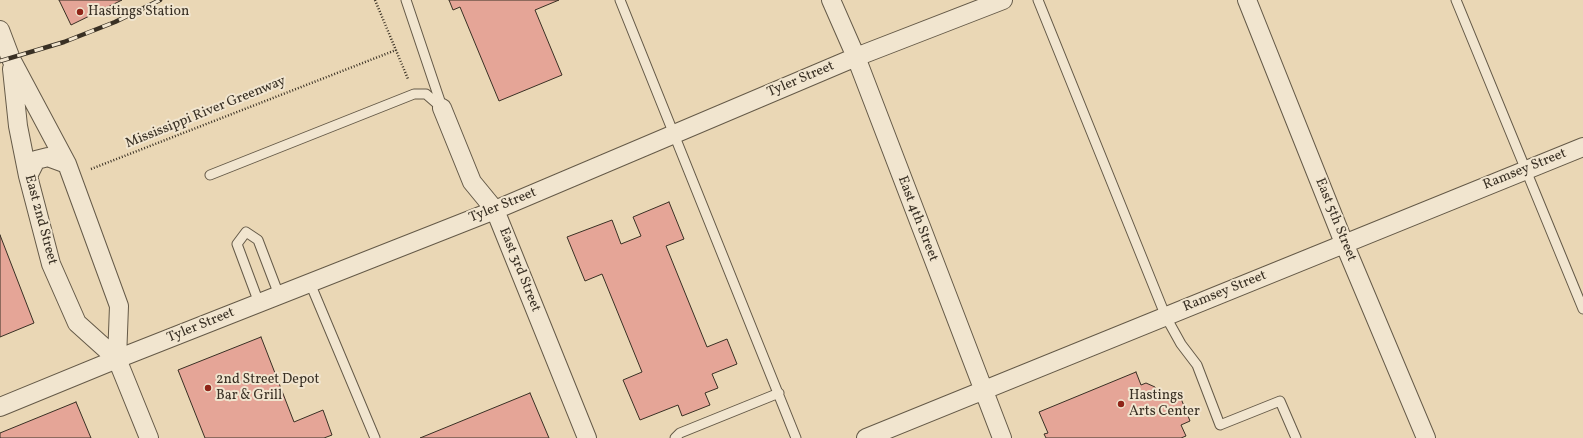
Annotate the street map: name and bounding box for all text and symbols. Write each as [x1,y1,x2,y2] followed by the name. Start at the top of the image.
[88,4,189,20] place label: Hastings Station
[75,7,85,17] marker: Hastings Station
[765,58,837,102] street label: Tyler Street
[123,73,289,153] street label: Mississippi River Greenway
[1481,146,1569,194] street label: Ramsey Street
[20,173,60,267] street label: East 2nd Street
[893,174,941,264] street label: East 4th Street
[1311,176,1359,264] street label: East 5th Street
[467,185,539,227] street label: Tyler Street
[494,225,544,315] street label: East 3rd Street
[1181,268,1269,316] street label: Ramsey Street
[165,305,237,347] street label: Tyler Street
[216,372,319,404] place label: 2nd Street Depot Bar & Grill
[203,383,213,393] marker: 2nd Street Depot Bar & Grill
[1129,388,1200,420] place label: Hastings Arts Center
[1116,399,1126,409] marker: Hastings Arts Center

